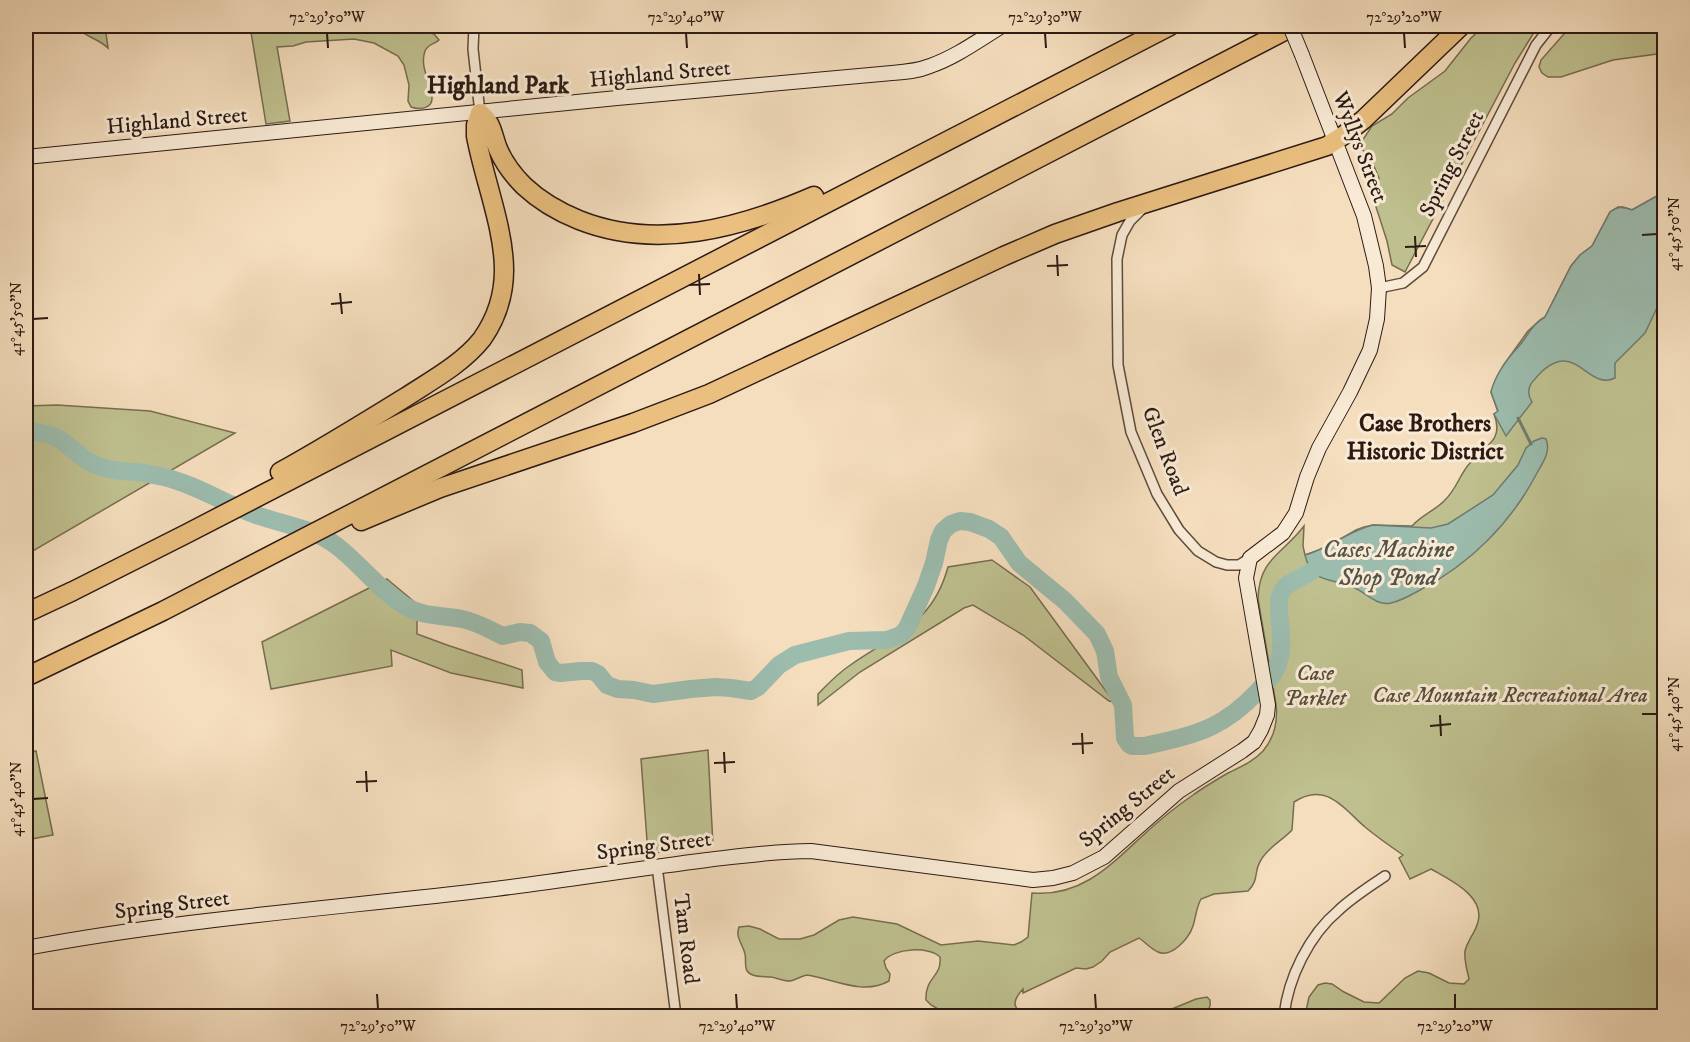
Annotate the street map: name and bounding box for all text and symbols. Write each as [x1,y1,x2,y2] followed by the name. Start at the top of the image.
[289,8,365,27] text: 72°29'50"W
[648,8,725,27] text: 72°29'40"W
[1008,8,1082,27] text: 72°29'30"W
[1366,8,1442,27] text: 72°29'20"W
[588,54,732,94] street label: Highland Street
[427,71,570,101] district label: Highland Park
[1326,87,1394,207] street label: Wyllys Street
[105,101,249,141] street label: Highland Street
[1414,106,1490,222] street label: Spring Street
[1665,197,1684,271] text: 41°45'50"N
[7,282,26,356] text: 41°45'50"N
[1136,403,1194,499] street label: Glen Road
[1346,409,1504,467] district label: Case Brothers Historic District
[1322,535,1454,593] water label: Cases Machine Shop Pond
[1284,660,1347,712] park label: Case Parklet
[1665,676,1684,752] text: 41°45'40"N
[1372,682,1648,709] park label: Case Mountain Recreational Area
[1074,760,1180,854] street label: Spring Street
[7,761,26,837] text: 41°45'40"N
[595,826,713,866] street label: Spring Street
[113,885,231,925] street label: Spring Street
[667,892,705,986] street label: Tam Road
[340,1017,416,1036] text: 72°29'50"W
[699,1017,776,1036] text: 72°29'40"W
[1059,1017,1133,1036] text: 72°29'30"W
[1417,1017,1493,1036] text: 72°29'20"W

